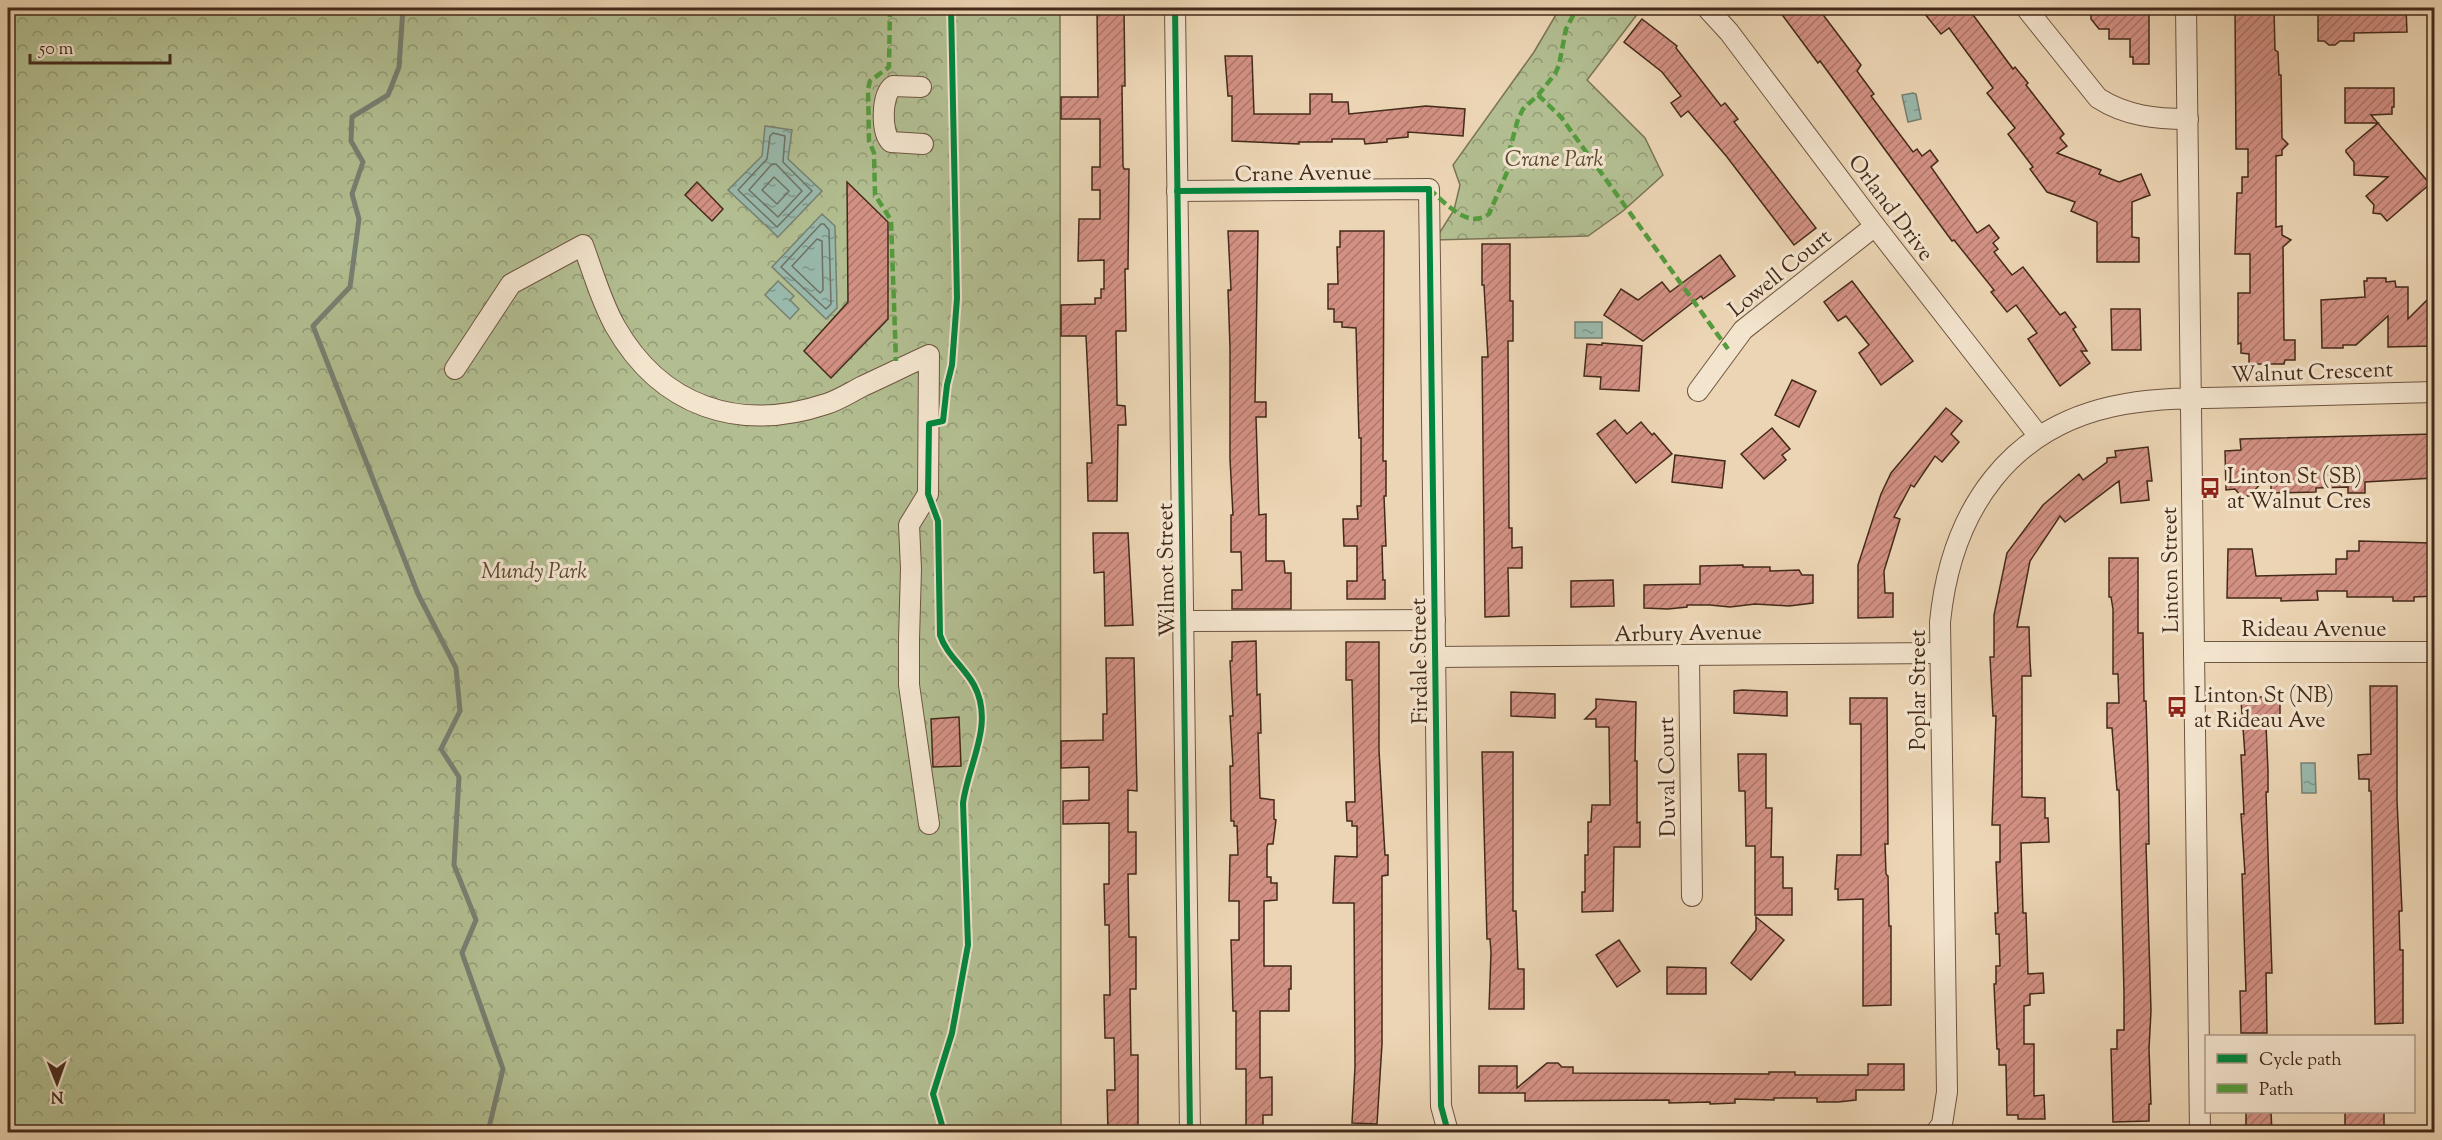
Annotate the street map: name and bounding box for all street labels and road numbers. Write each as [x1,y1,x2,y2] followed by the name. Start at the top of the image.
[1839,149,1940,269] street label: Orland Drive
[1234,158,1372,192] street label: Crane Avenue
[1722,222,1840,326] street label: Lowell Court
[2231,355,2394,393] street label: Walnut Crescent
[1151,502,1185,637] street label: Wilmot Street
[2155,506,2189,633] street label: Linton Street
[1404,597,1438,724] street label: Firdale Street
[2241,615,2387,647] street label: Rideau Avenue
[1614,618,1762,652] street label: Arbury Avenue
[1904,629,1936,751] street label: Poplar Street
[1652,716,1686,837] street label: Duval Court

